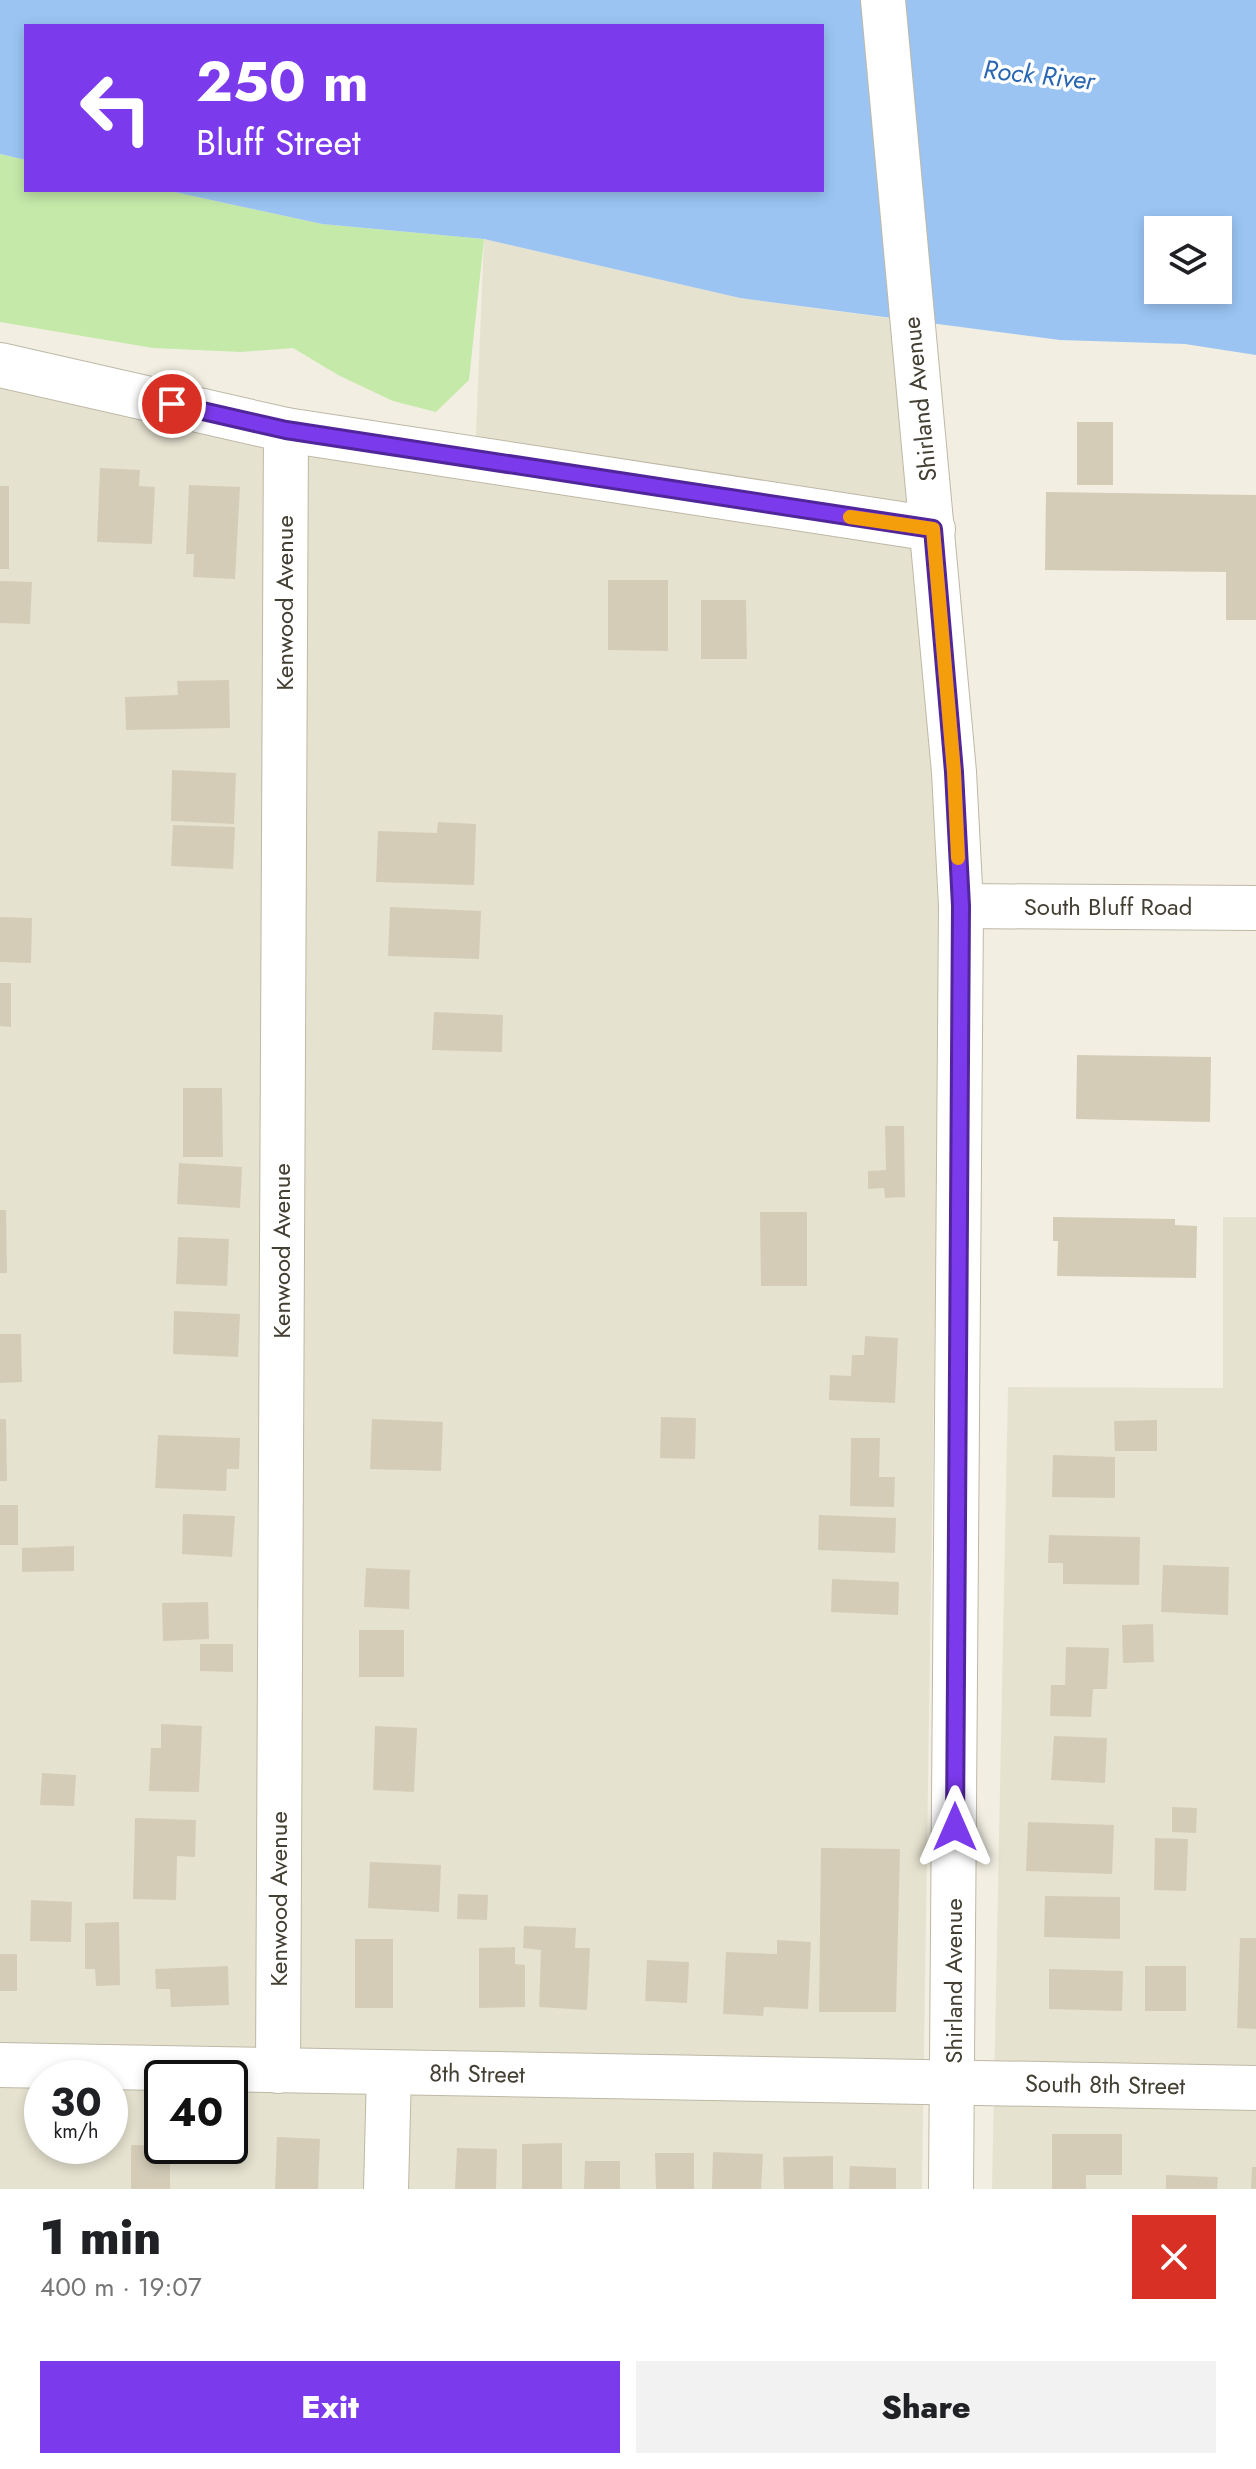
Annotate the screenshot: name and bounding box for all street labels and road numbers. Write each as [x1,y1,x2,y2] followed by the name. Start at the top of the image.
[893,315,946,483] street label: Shirland Avenue
[267,515,302,691] street label: Kenwood Avenue
[1024,889,1192,924] street label: South Bluff Road
[264,1163,299,1339] street label: Kenwood Avenue
[261,1811,296,1987] street label: Kenwood Avenue
[936,1898,971,2064] street label: Shirland Avenue
[429,2055,526,2092] street label: 8th Street
[1025,2066,1186,2103] street label: South 8th Street

